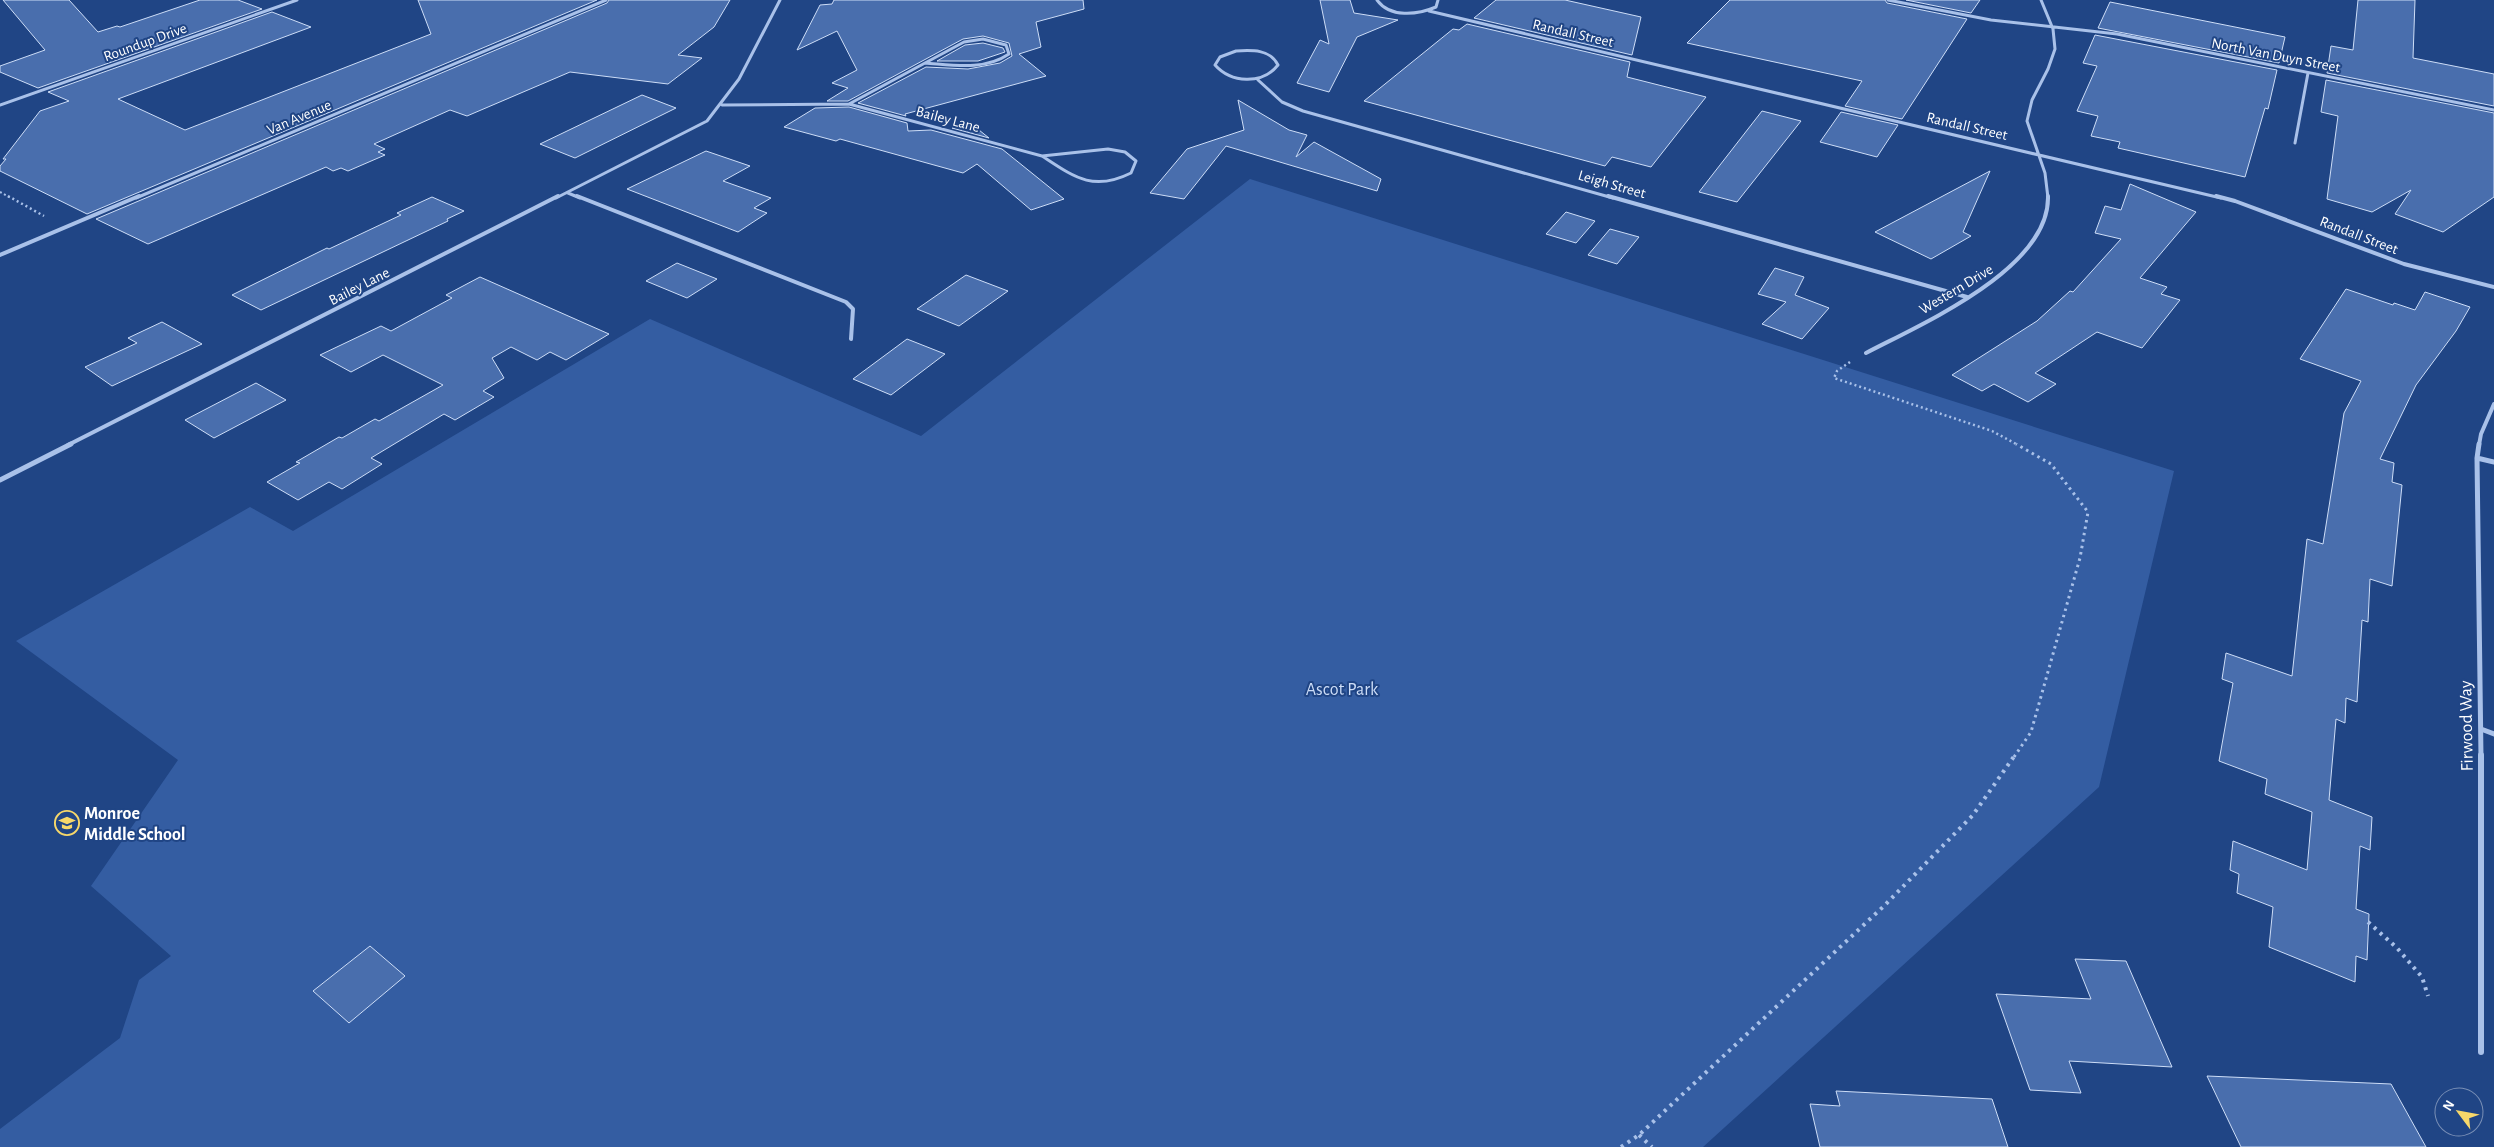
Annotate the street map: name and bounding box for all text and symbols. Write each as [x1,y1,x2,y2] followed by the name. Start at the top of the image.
[1531,17,1615,50] street label: Randall Street
[102,20,189,64] street label: Roundup Drive
[2210,36,2342,75] street label: North Van Duyn Street
[265,97,334,138] street label: Van Avenue
[914,104,982,135] street label: Bailey Lane
[1925,110,2009,143] street label: Randall Street
[1576,168,1648,201] street label: Leigh Street
[2318,214,2400,257] street label: Randall Street
[1917,262,1996,317] street label: Western Drive
[327,265,392,308] street label: Bailey Lane
[2457,680,2477,772] street label: Firwood Way
[1306,681,1379,699] park label: Ascot Park
[84,805,186,844] place label: Monroe Middle School
[54,810,80,836] school or university icon: Monroe Middle School
[2434,1087,2484,1137] north arrow
[2440,1098,2457,1113] text: N

